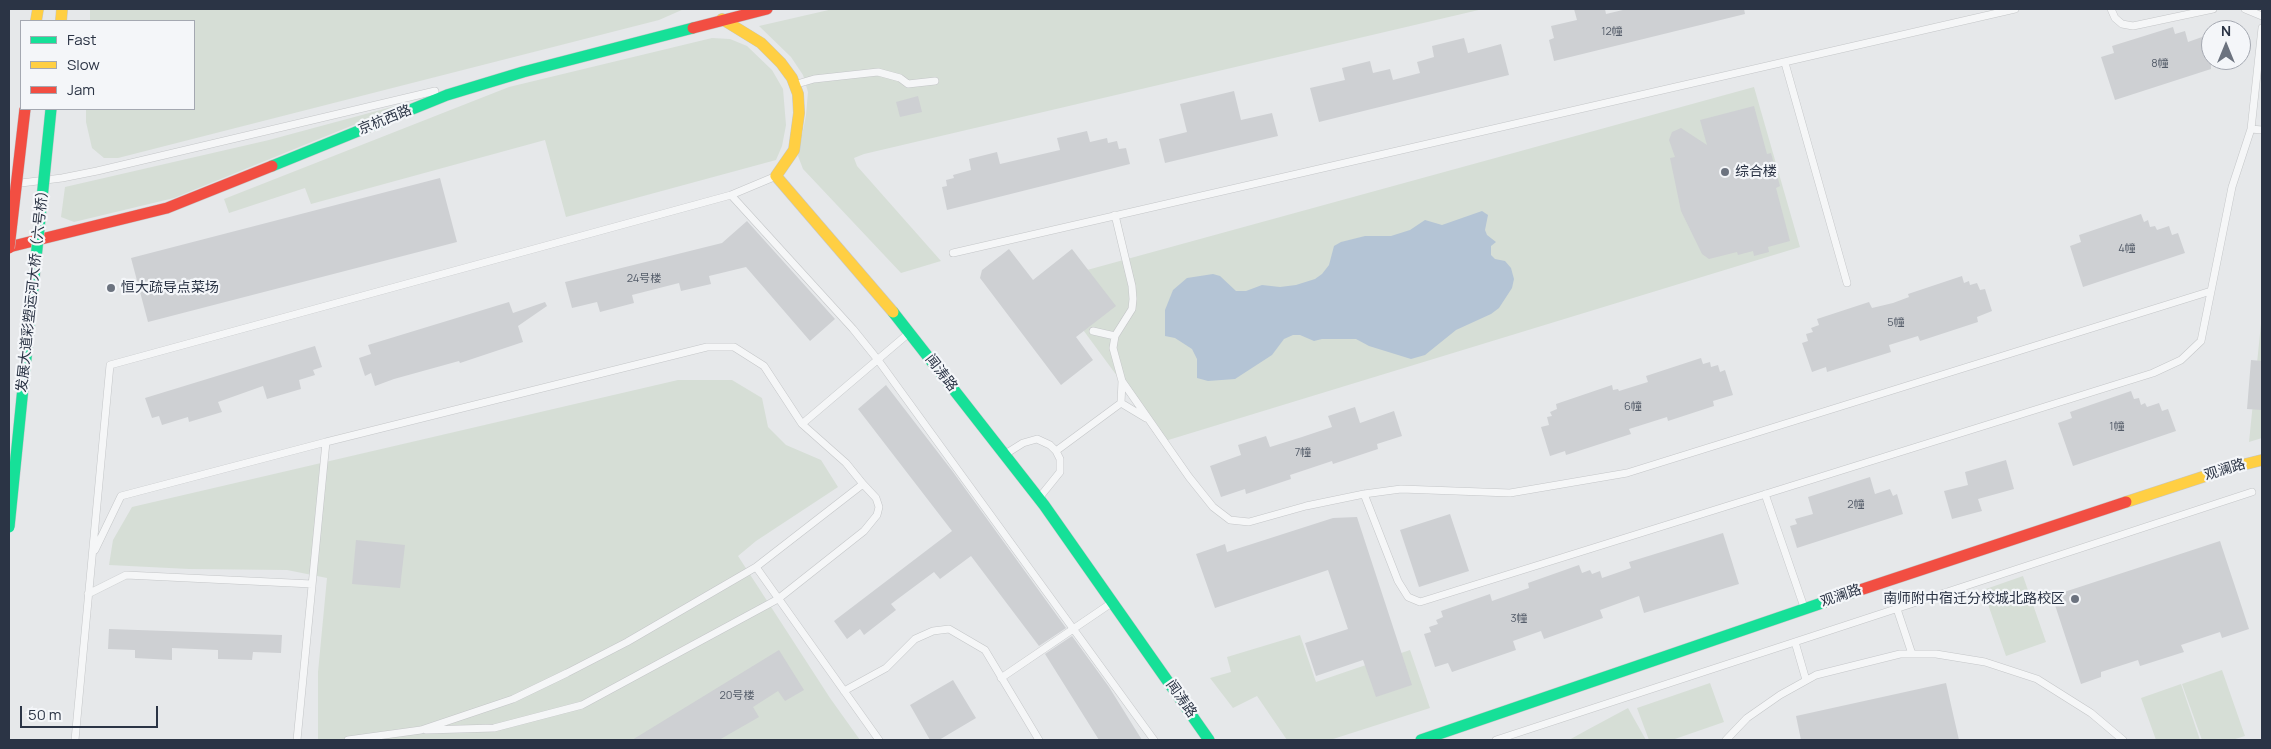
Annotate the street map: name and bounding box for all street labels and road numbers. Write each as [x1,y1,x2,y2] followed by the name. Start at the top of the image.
[356,102,414,138] street label: 京杭西路
[14,183,52,393] street label: 发展大道彩塑运河大桥（六号桥）
[921,351,961,395] street label: 闻涛路
[2202,456,2248,484] street label: 观澜路
[1818,581,1864,611] street label: 观澜路
[1162,677,1200,721] street label: 闻涛路

